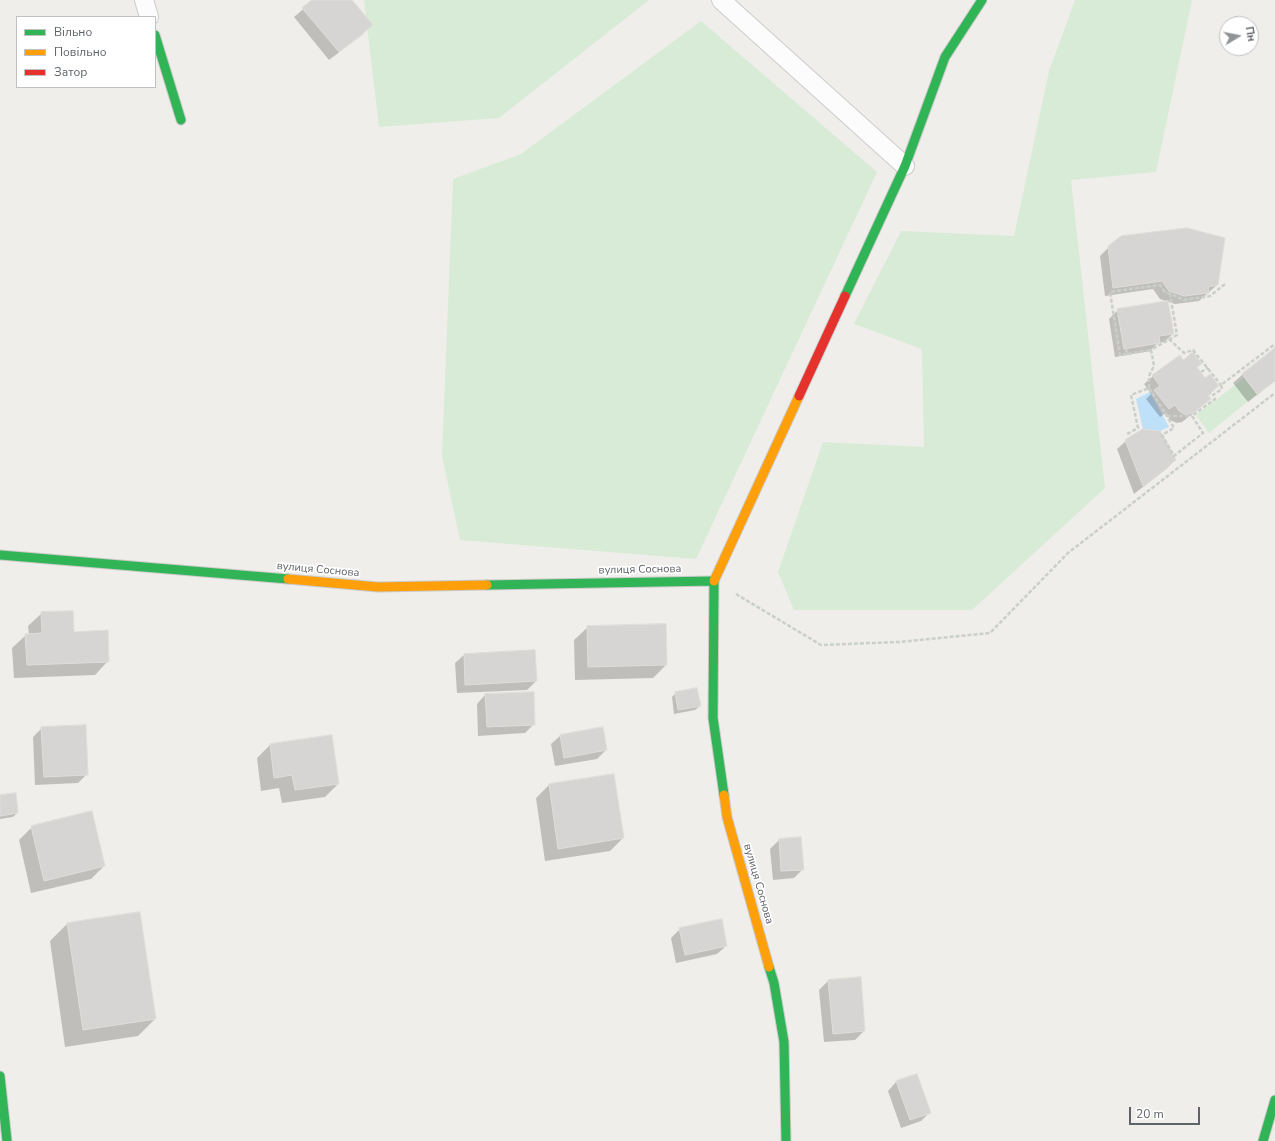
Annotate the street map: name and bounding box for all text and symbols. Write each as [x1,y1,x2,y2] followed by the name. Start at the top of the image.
[16,16,156,88] legend
[1219,16,1259,56] north arrow
[54,24,92,40] text: Вільно
[1242,25,1259,43] text: Пн
[54,44,107,60] text: Повільно
[54,64,87,80] text: Затор
[276,560,360,580] street label: вулиця Соснова
[598,563,682,577] street label: вулиця Соснова
[740,842,776,926] street label: вулиця Соснова
[1131,1099,1202,1125] scale bar
[1136,1106,1164,1122] text: 20 m

